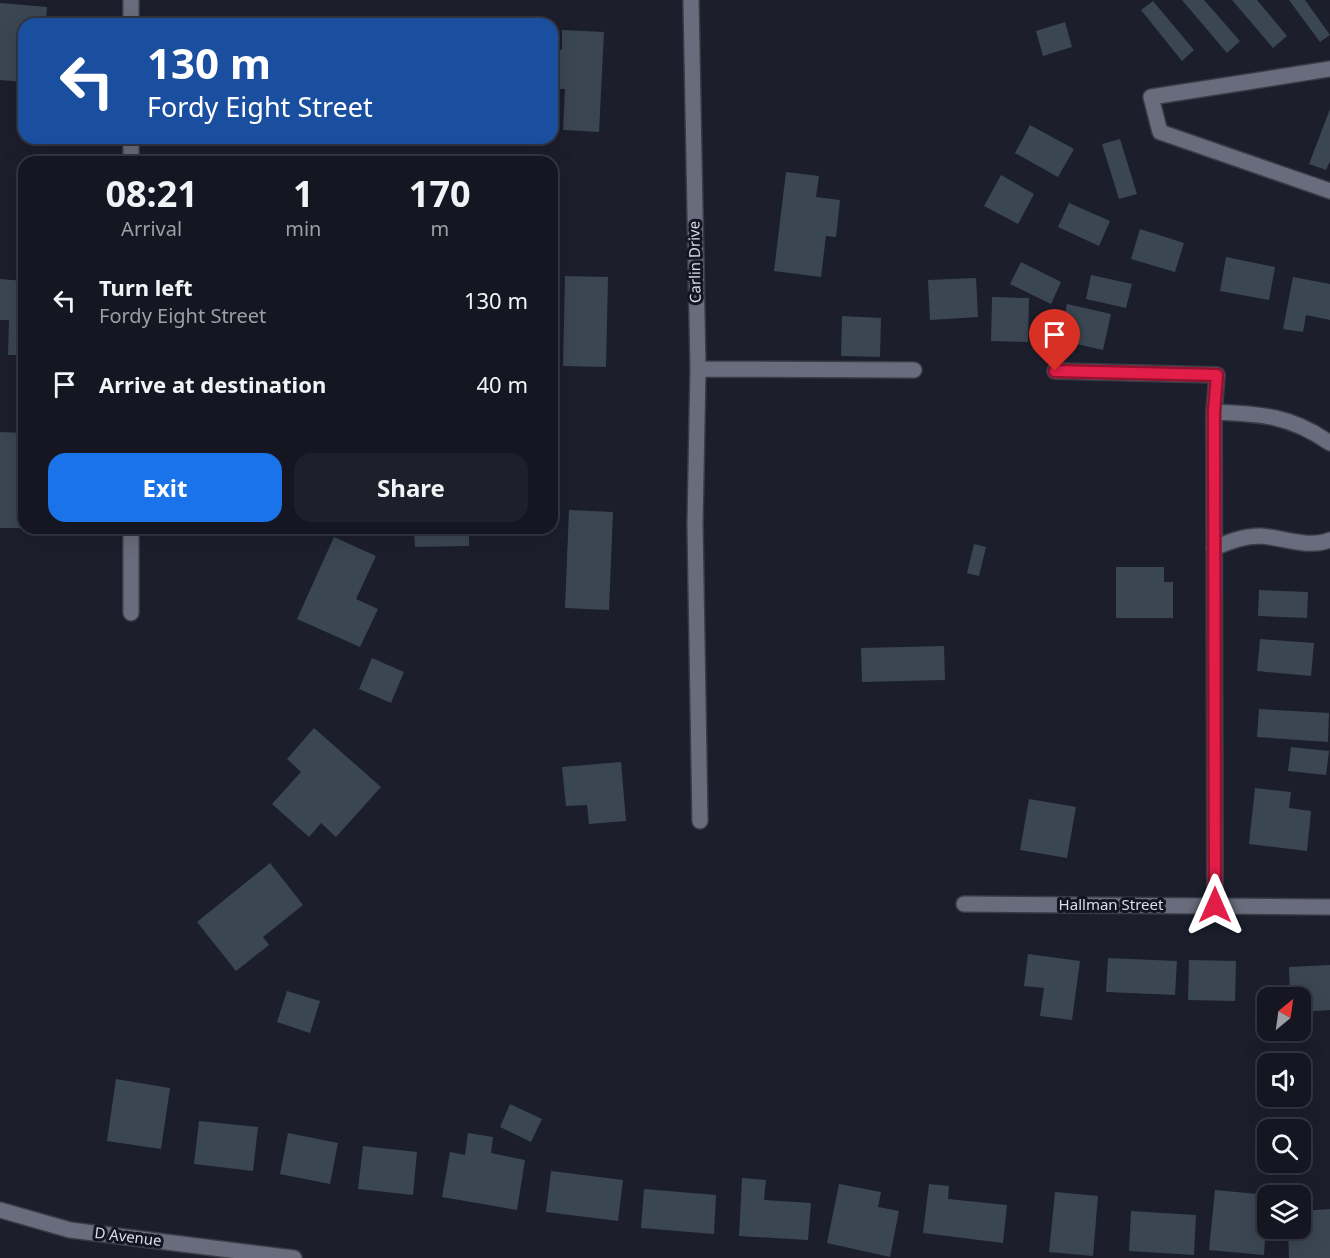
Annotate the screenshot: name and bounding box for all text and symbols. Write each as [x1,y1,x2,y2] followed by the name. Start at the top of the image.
[147,34,271,91] text: 130 m
[48,42,126,120] icon: left
[147,88,373,125] text: Fordy Eight Street
[105,169,198,218] text: 08:21
[293,169,314,218] text: 1
[409,169,471,218] text: 170
[121,215,182,242] text: Arrival
[285,215,321,242] text: min
[430,215,449,242] text: m
[683,221,705,303] street label: Carlin Drive
[99,272,193,302] text: Turn left
[48,284,81,317] icon: left
[464,285,528,315] text: 130 m
[99,302,266,329] text: Fordy Eight Street
[1029,309,1080,371] pin
[1038,318,1071,351] icon: arrive
[48,368,81,401] icon: arrive
[99,369,326,399] text: Arrive at destination
[477,369,528,399] text: 40 m
[48,453,282,522] button: Exit
[294,453,528,522] button: Share
[1183,873,1247,937] position arrow
[1059,894,1164,914] street label: Hallman Street
[1257,987,1311,1041] north arrow
[1257,987,1311,1239] map controls
[1257,1053,1311,1107] button: sound
[1257,1119,1311,1173] button: search
[1257,1185,1311,1239] button: layers
[93,1222,163,1250] street label: D Avenue

